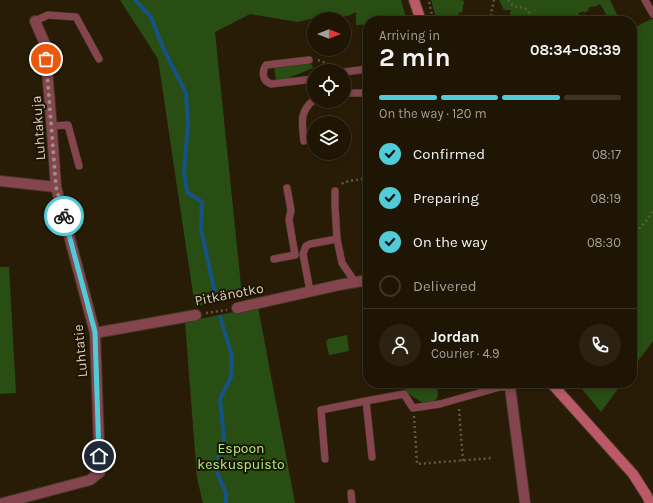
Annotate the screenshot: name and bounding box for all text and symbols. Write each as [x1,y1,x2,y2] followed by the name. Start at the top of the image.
[307,12,351,56] north arrow
[307,12,351,160] map controls
[379,28,440,43] text: Arriving in
[530,41,621,59] text: 08:34–08:39
[29,42,63,76] pin
[379,42,451,73] text: 2 min
[35,48,57,70] icon: bag
[307,64,351,108] button: locate
[28,95,49,161] street label: Luhtakuja
[379,106,487,121] text: On the way · 120 m
[307,116,351,160] button: layers
[379,143,401,165] icon: check
[413,145,485,163] text: Confirmed
[592,147,621,162] text: 08:17
[379,187,401,209] icon: check
[413,189,479,207] text: Preparing
[590,191,621,206] text: 08:19
[44,196,84,236] courier
[53,205,75,227] icon: bike
[379,231,401,253] icon: check
[413,233,487,251] text: On the way
[587,235,621,250] text: 08:30
[413,277,477,295] text: Delivered
[193,279,265,309] street label: Pitkänotko
[70,324,91,378] street label: Luhtatie
[379,324,421,366] button: person
[579,324,621,366] button: phone
[431,328,479,346] text: Jordan
[431,346,500,361] text: Courier · 4.9
[82,439,116,473] pin
[197,440,285,473] park label: Espoon keskuspuisto
[88,445,110,467] icon: home

